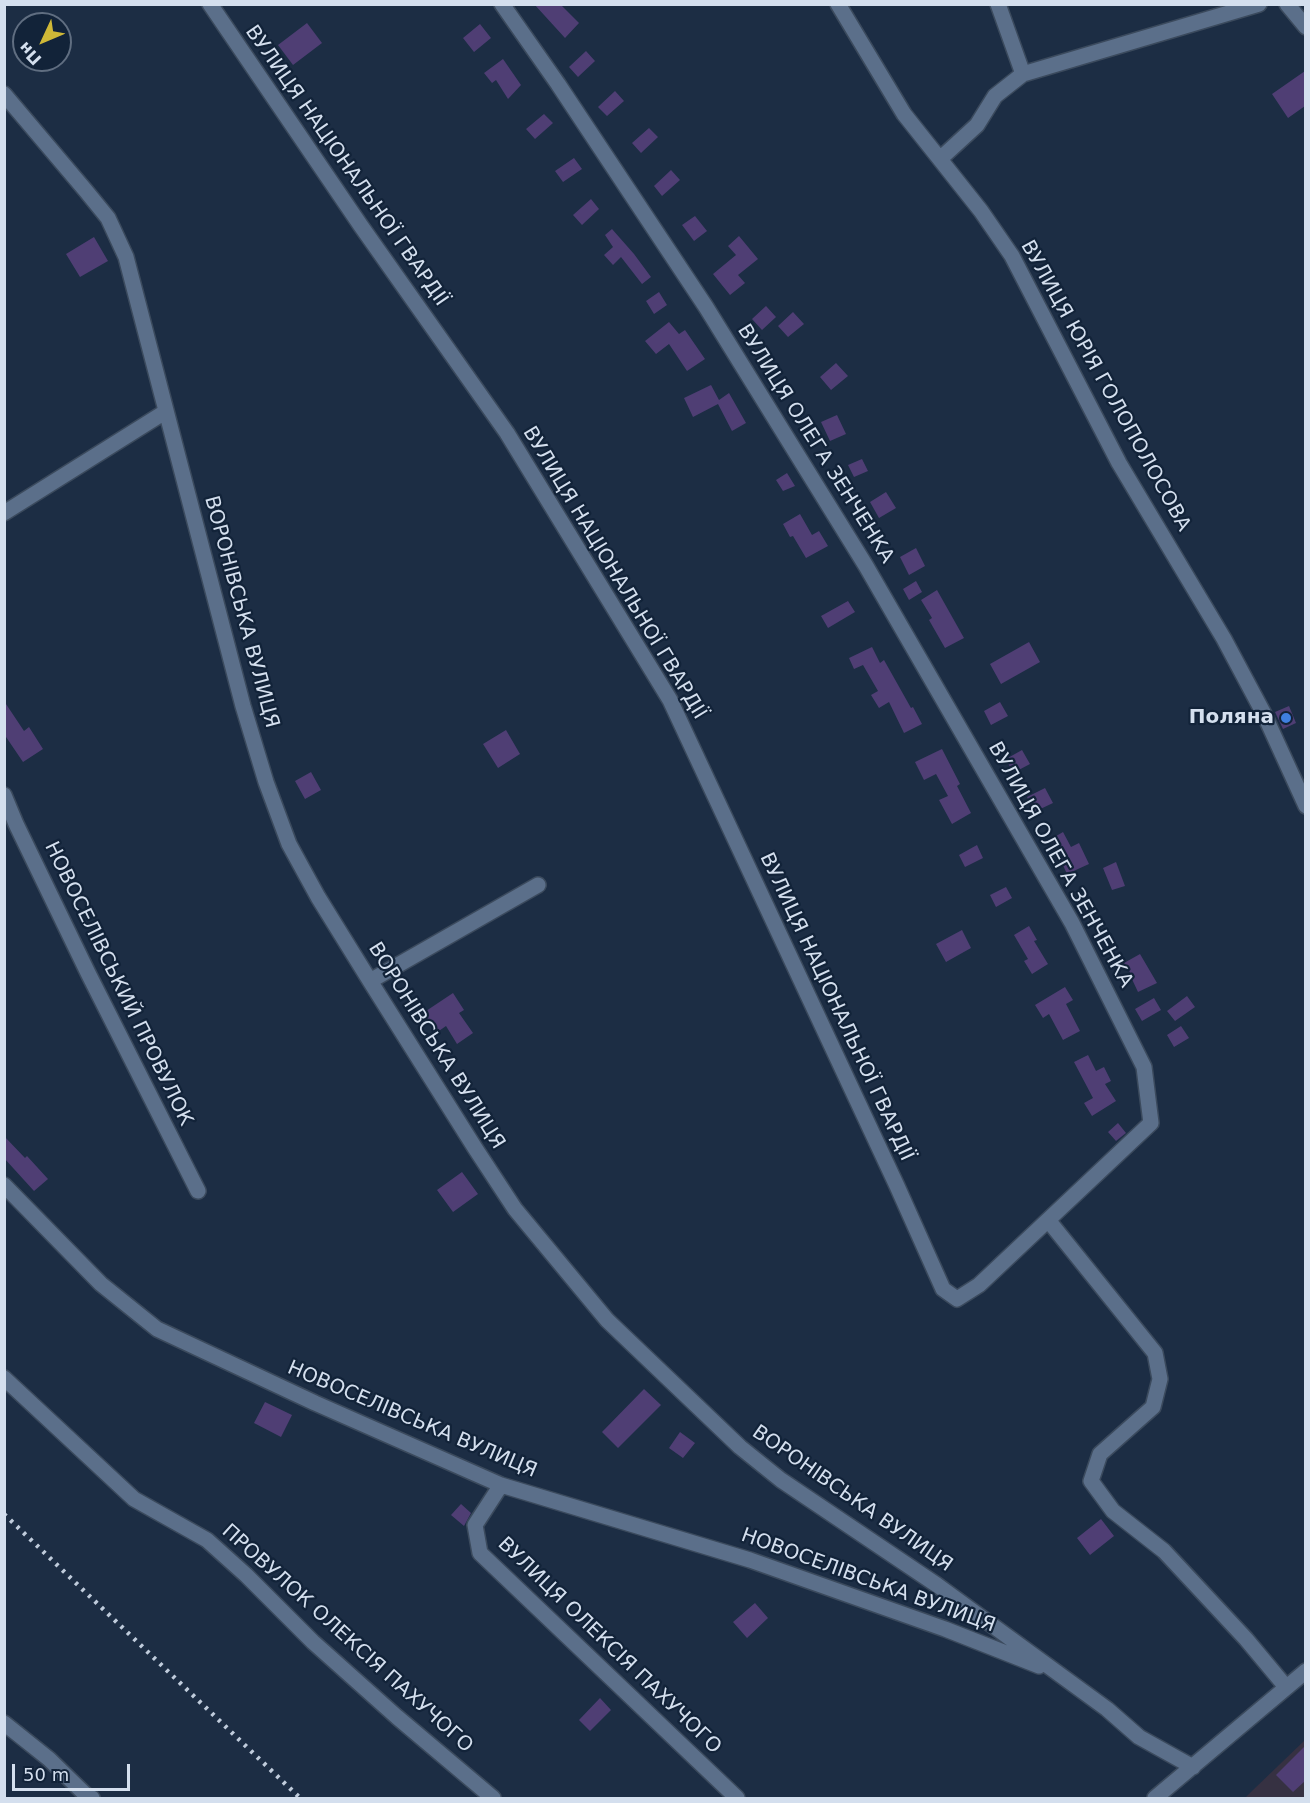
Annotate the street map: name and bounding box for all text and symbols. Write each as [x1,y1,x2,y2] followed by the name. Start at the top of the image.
[12,12,72,72] north arrow
[239,21,453,311] street label: ВУЛИЦЯ НАЦІОНАЛЬНОЇ ГВАРДІЇ
[15,38,45,69] text: Пн
[1015,236,1195,536] street label: ВУЛИЦЯ ЮРІЯ ГОЛОПОЛОСОВА
[731,320,899,568] street label: ВУЛИЦЯ ОЛЕГА ЗЕНЧЕНКА
[517,422,711,724] street label: ВУЛИЦЯ НАЦІОНАЛЬНОЇ ГВАРДІЇ
[198,493,284,731] street label: ВОРОНІВСЬКА ВУЛИЦЯ
[1189,706,1274,730] place label: Поляна
[1279,711,1293,725] marker: Поляна
[982,738,1138,992] street label: ВУЛИЦЯ ОЛЕГА ЗЕНЧЕНКА
[39,838,197,1130] street label: НОВОСЕЛІВСЬКИЙ ПРОВУЛОК
[754,849,918,1165] street label: ВУЛИЦЯ НАЦІОНАЛЬНОЇ ГВАРДІЇ
[362,938,510,1154] street label: ВОРОНІВСЬКА ВУЛИЦЯ
[284,1356,540,1484] street label: НОВОСЕЛІВСЬКА ВУЛИЦЯ
[747,1421,957,1577] street label: ВОРОНІВСЬКА ВУЛИЦЯ
[216,1520,478,1758] street label: ПРОВУЛОК ОЛЕКСІЯ ПАХУЧОГО
[738,1524,998,1638] street label: НОВОСЕЛІВСЬКА ВУЛИЦЯ
[492,1533,726,1759] street label: ВУЛИЦЯ ОЛЕКСІЯ ПАХУЧОГО
[15,1752,134,1790] scale bar
[23,1764,69,1785] text: 50 m

